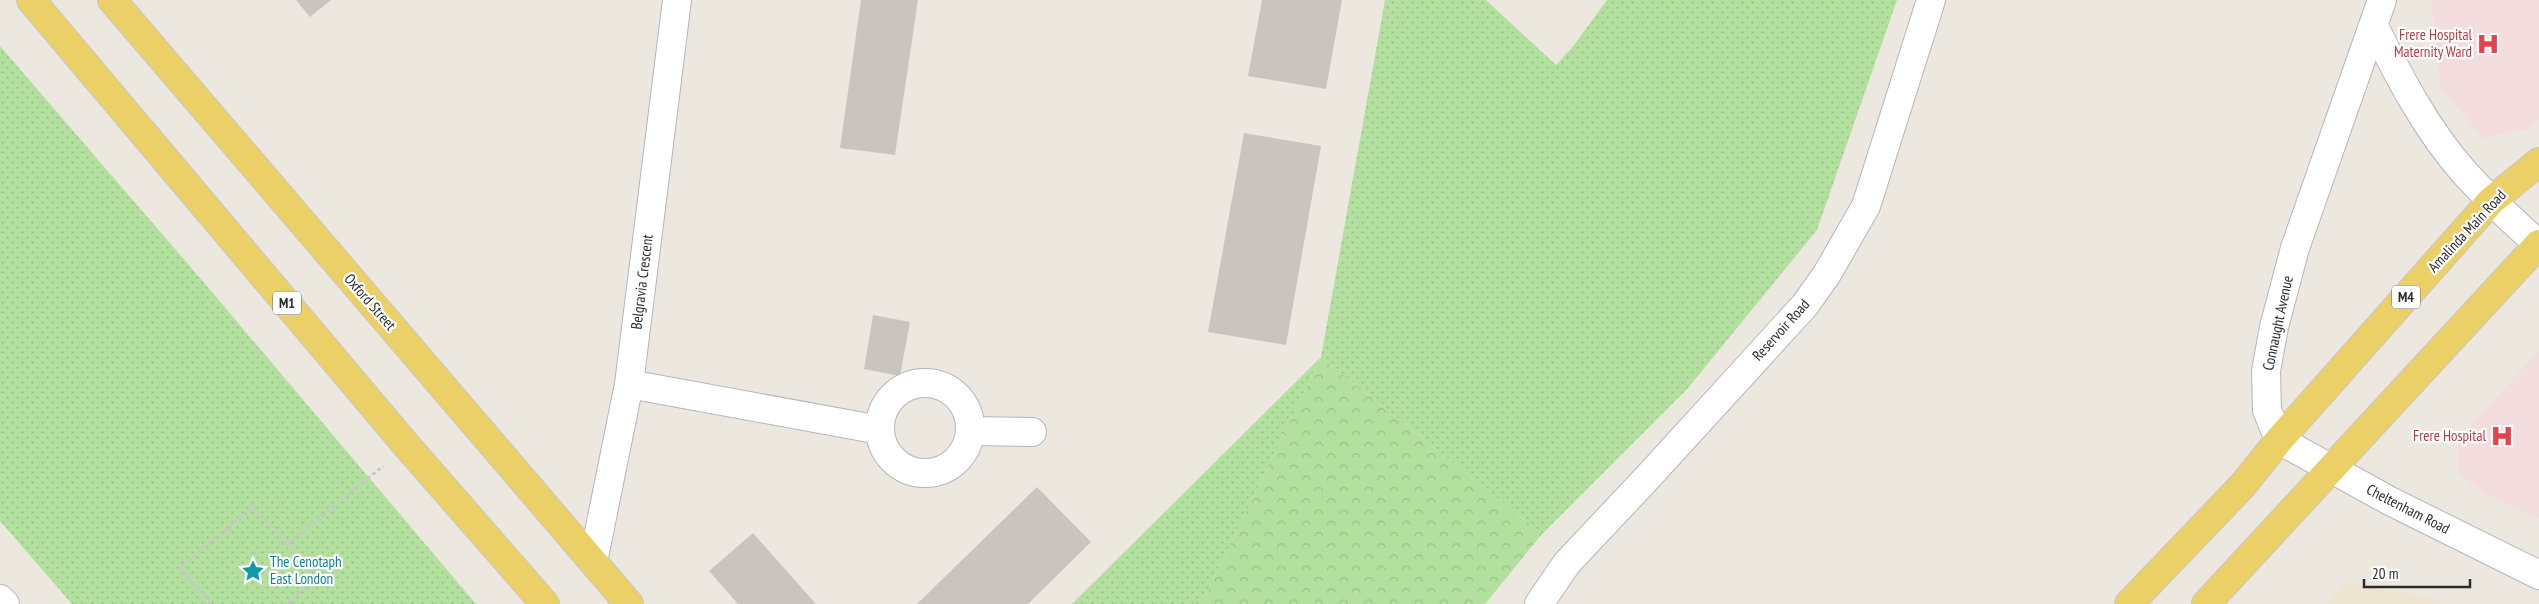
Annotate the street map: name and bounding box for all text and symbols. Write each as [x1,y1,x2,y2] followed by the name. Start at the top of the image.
[2394,25,2472,61] place label: Frere Hospital Maternity Ward
[2475,31,2501,57] hospital icon: Frere Hospital Maternity Ward
[2424,185,2510,276] street label: Amalinda Main Road
[626,233,657,331] street label: Belgravia Crescent
[341,269,400,334] street label: Oxford Street
[2258,274,2297,372] street label: Connaught Avenue
[2392,286,2420,308] road number: M4
[273,292,301,314] road number: M1
[1748,295,1813,364] street label: Reservoir Road
[2489,423,2515,449] hospital icon: Frere Hospital
[2413,426,2486,445] place label: Frere Hospital
[2363,479,2453,538] street label: Cheltenham Road
[270,552,342,588] place label: The Cenotaph East London
[2364,556,2470,588] scale bar
[240,558,266,584] place icon: The Cenotaph East London
[2372,564,2398,583] text: 20 m

